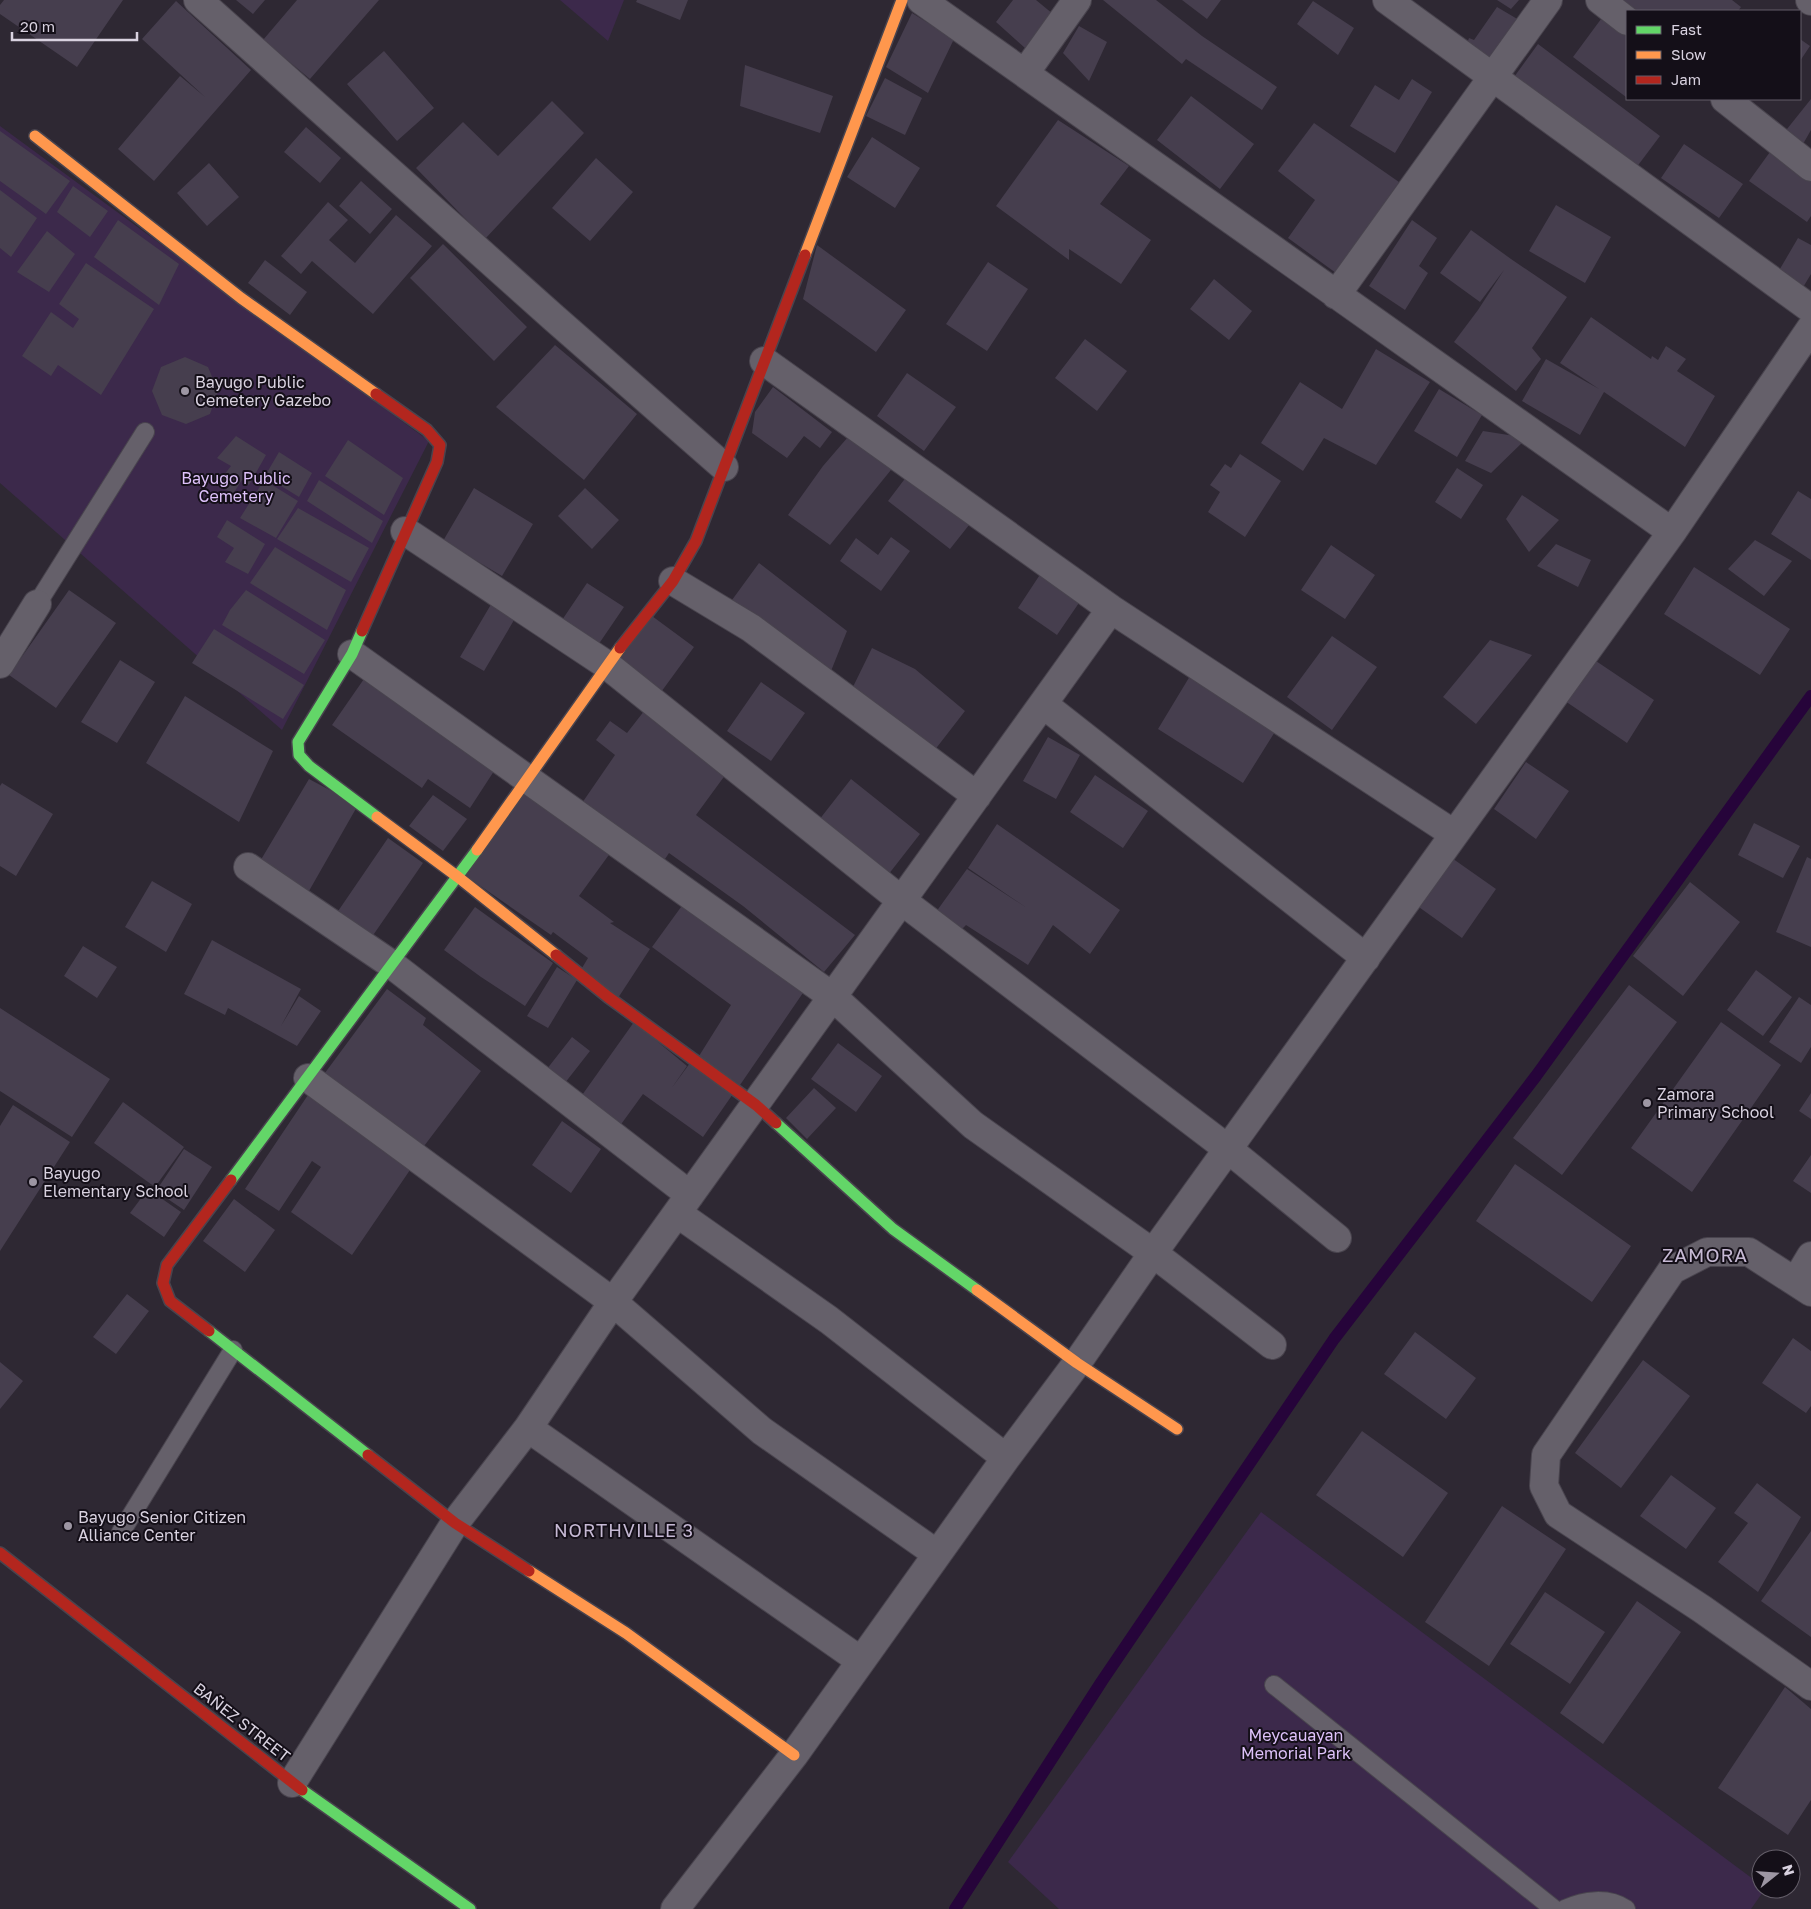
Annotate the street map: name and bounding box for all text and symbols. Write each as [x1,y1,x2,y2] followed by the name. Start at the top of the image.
[12,10,138,42] scale bar
[1626,10,1801,100] legend
[20,17,55,35] text: 20 m
[1671,20,1702,38] text: Fast
[1671,45,1706,63] text: Slow
[1671,70,1701,88] text: Jam
[195,372,331,410] place label: Bayugo Public Cemetery Gazebo
[179,385,191,397] marker: Bayugo Public Cemetery Gazebo
[181,468,291,506] park label: Bayugo Public Cemetery
[1657,1084,1774,1122] place label: Zamora Primary School
[1641,1097,1653,1109] marker: Zamora Primary School
[43,1163,188,1201] place label: Bayugo Elementary School
[27,1176,39,1188] marker: Bayugo Elementary School
[1662,1243,1748,1266] district label: ZAMORA
[78,1507,246,1545] place label: Bayugo Senior Citizen Alliance Center
[554,1519,694,1541] district label: NORTHVILLE 3
[62,1520,74,1532] marker: Bayugo Senior Citizen Alliance Center
[190,1678,294,1766] street label: BAÑEZ STREET
[1241,1725,1351,1763] park label: Meycauayan Memorial Park
[1751,1849,1801,1899] north arrow
[1779,1862,1799,1878] text: N

